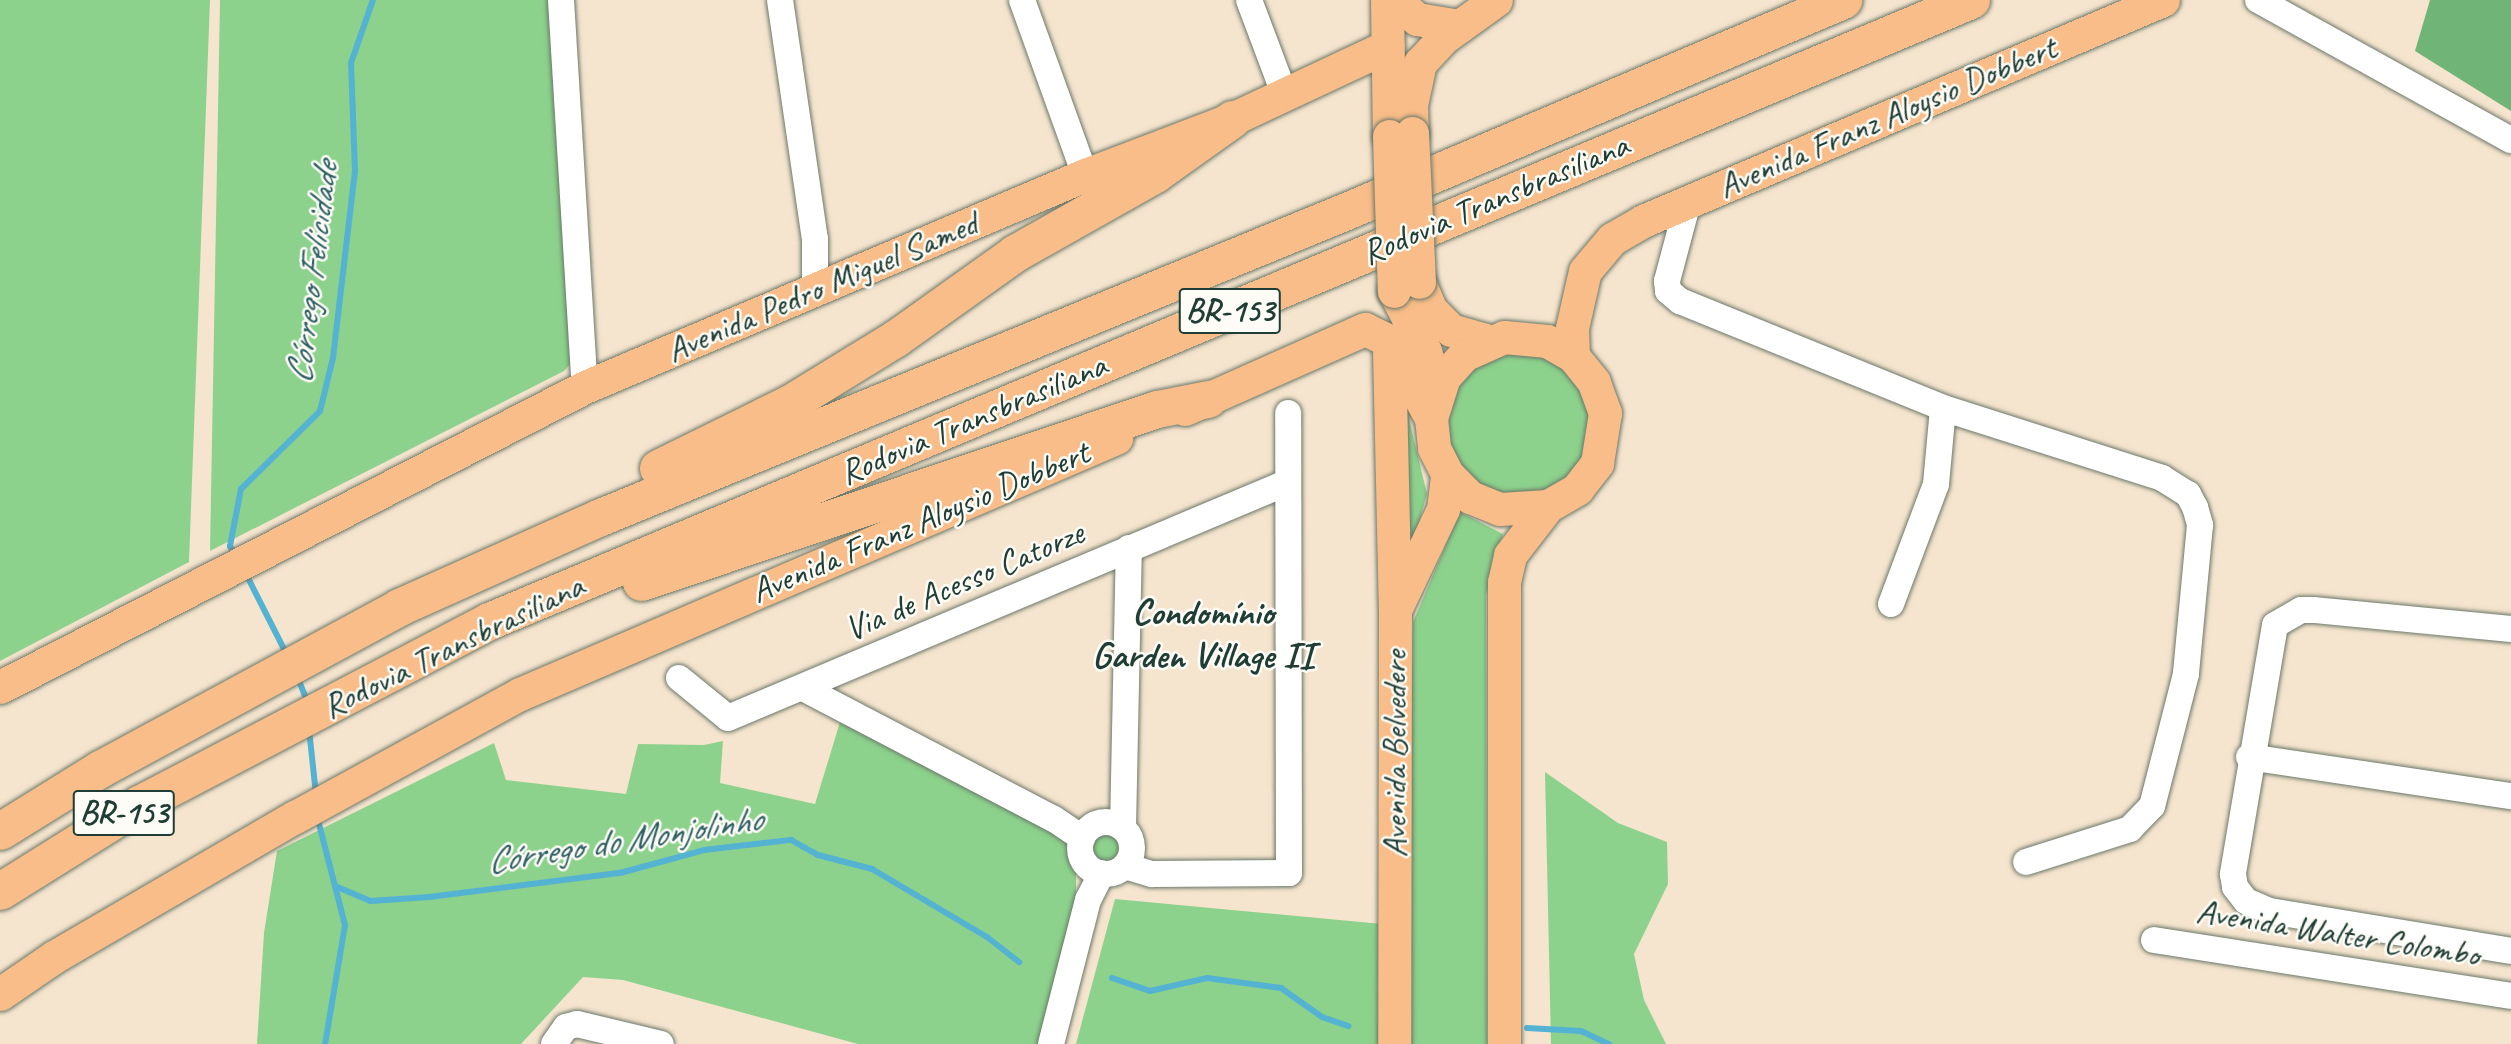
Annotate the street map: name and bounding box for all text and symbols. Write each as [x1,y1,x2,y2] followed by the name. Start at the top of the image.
[1711,27,2063,207] street label: Avenida Franz Aloysio Dobbert
[1356,124,1634,274] street label: Rodovia Transbrasiliana
[276,159,348,387] water label: Córrego Felicidade
[660,203,984,371] street label: Avenida Pedro Miguel Samed
[1178,282,1282,340] road number: BR-153
[834,344,1112,494] street label: Rodovia Transbrasiliana
[744,432,1096,612] street label: Avenida Franz Aloysio Dobbert
[838,512,1090,650] street label: Via de Acesso Catorze
[316,565,590,727] street label: Rodovia Transbrasiliana
[1093,591,1313,678] district label: Condomínio Garden Village II
[1374,650,1416,858] street label: Avenida Belvedere
[72,784,176,842] road number: BR-153
[483,796,765,884] water label: Córrego do Monjolinho
[2194,890,2482,976] street label: Avenida Walter Colombo

